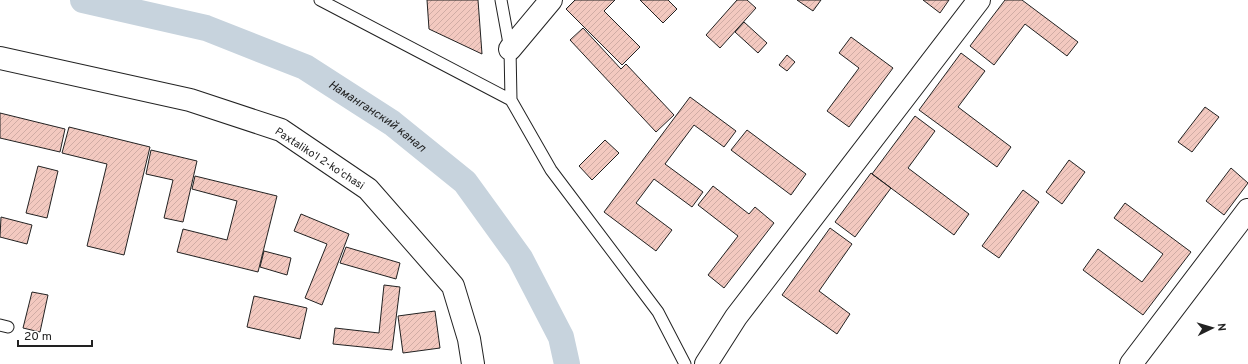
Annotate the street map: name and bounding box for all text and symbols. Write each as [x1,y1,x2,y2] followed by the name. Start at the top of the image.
[325,77,430,157] water label: Наманганский канал
[272,125,367,193] street label: Paxtalikoʻl 2-koʻchasi
[1192,308,1232,348] north arrow
[18,322,92,348] scale bar
[1214,323,1228,332] text: N
[24,329,52,345] text: 20 m

